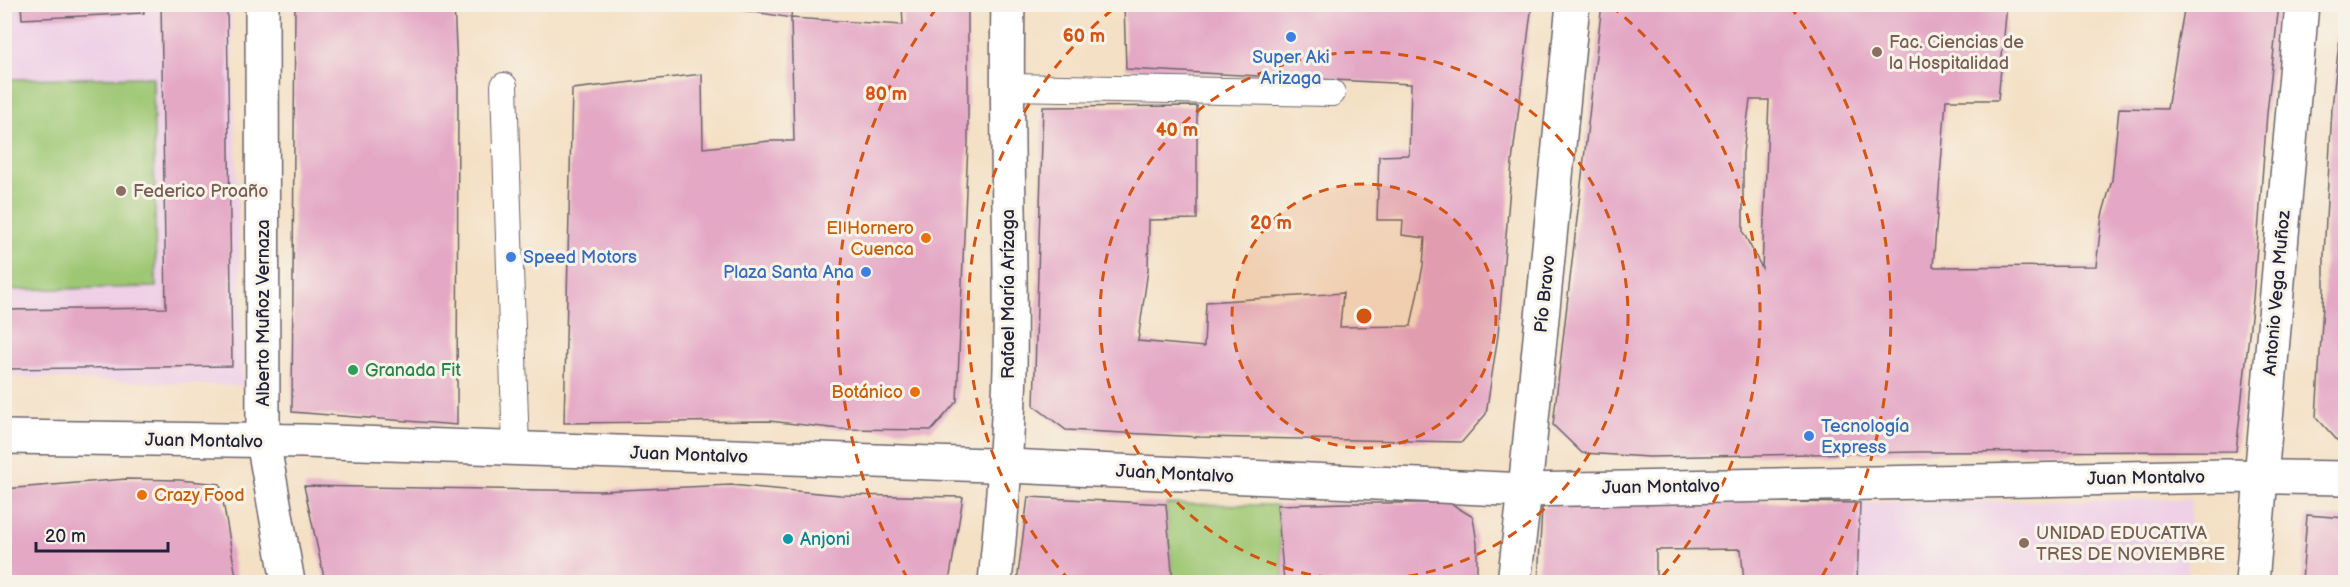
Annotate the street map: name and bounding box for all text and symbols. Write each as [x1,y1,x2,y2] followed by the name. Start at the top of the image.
[1063,26,1105,47] text: 60 m
[1284,30,1298,44] marker: Super Aki Arizaga
[1889,32,2024,74] place label: Fac. Ciencias de la Hospitalidad
[1870,45,1884,59] marker: Fac. Ciencias de la Hospitalidad
[1252,47,1330,89] place label: Super Aki Arizaga
[865,84,907,105] text: 80 m
[1156,120,1198,141] text: 40 m
[133,181,269,202] place label: Federico Proaño
[114,184,128,198] marker: Federico Proaño
[998,209,1019,379] street label: Rafael María Arízaga
[2259,209,2295,376] street label: Antonio Vega Muñoz
[1250,213,1292,234] text: 20 m
[826,218,914,260] place label: El Hornero Cuenca
[253,219,274,407] street label: Alberto Muñoz Vernaza
[919,231,933,245] marker: El Hornero Cuenca
[523,247,637,268] place label: Speed Motors
[504,250,518,264] marker: Speed Motors
[1530,254,1560,334] street label: Pío Bravo
[723,262,854,283] place label: Plaza Santa Ana
[859,265,873,279] marker: Plaza Santa Ana
[1354,306,1374,326] centre of rings
[365,360,461,381] place label: Granada Fit
[346,363,360,377] marker: Granada Fit
[831,382,903,403] place label: Botánico
[908,385,922,399] marker: Botánico
[1821,416,1910,458] place label: Tecnología Express
[145,429,263,453] street label: Juan Montalvo
[1802,429,1816,443] marker: Tecnología Express
[629,442,749,468] street label: Juan Montalvo
[1115,460,1235,488] street label: Juan Montalvo
[2087,466,2205,490] street label: Juan Montalvo
[1602,475,1720,499] street label: Juan Montalvo
[154,485,245,506] place label: Crazy Food
[135,488,149,502] marker: Crazy Food
[36,515,168,553] scale bar
[2036,523,2225,565] place label: UNIDAD EDUCATIVA TRES DE NOVIEMBRE
[45,526,86,547] text: 20 m
[800,529,850,550] place label: Anjoni
[781,532,795,546] marker: Anjoni
[2017,536,2031,550] marker: UNIDAD EDUCATIVA TRES DE NOVIEMBRE

